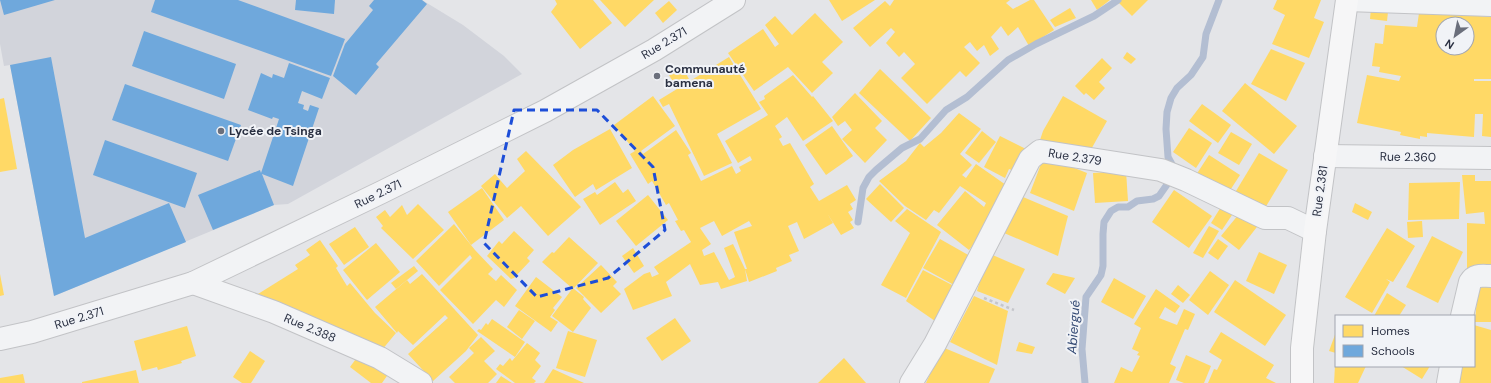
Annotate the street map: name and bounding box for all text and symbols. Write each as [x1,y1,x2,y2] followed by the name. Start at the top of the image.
[1435,16,1475,56] north arrow
[638,23,690,63] street label: Rue 2.371
[1442,36,1457,52] text: N
[665,61,745,91] place label: Communauté bamena
[652,71,662,81] marker: Communauté bamena
[229,123,322,139] place label: Lycée de Tsinga
[216,126,226,136] marker: Lycée de Tsinga
[1047,145,1103,169] street label: Rue 2.379
[1380,149,1436,165] street label: Rue 2.360
[1309,165,1331,217] street label: Rue 2.381
[352,176,404,212] street label: Rue 2.371
[1063,299,1084,356] water label: Abiergué
[53,303,105,333] street label: Rue 2.371
[282,310,338,346] street label: Rue 2.388
[1335,315,1475,367] legend
[1371,323,1410,339] text: Homes
[1371,343,1415,359] text: Schools

